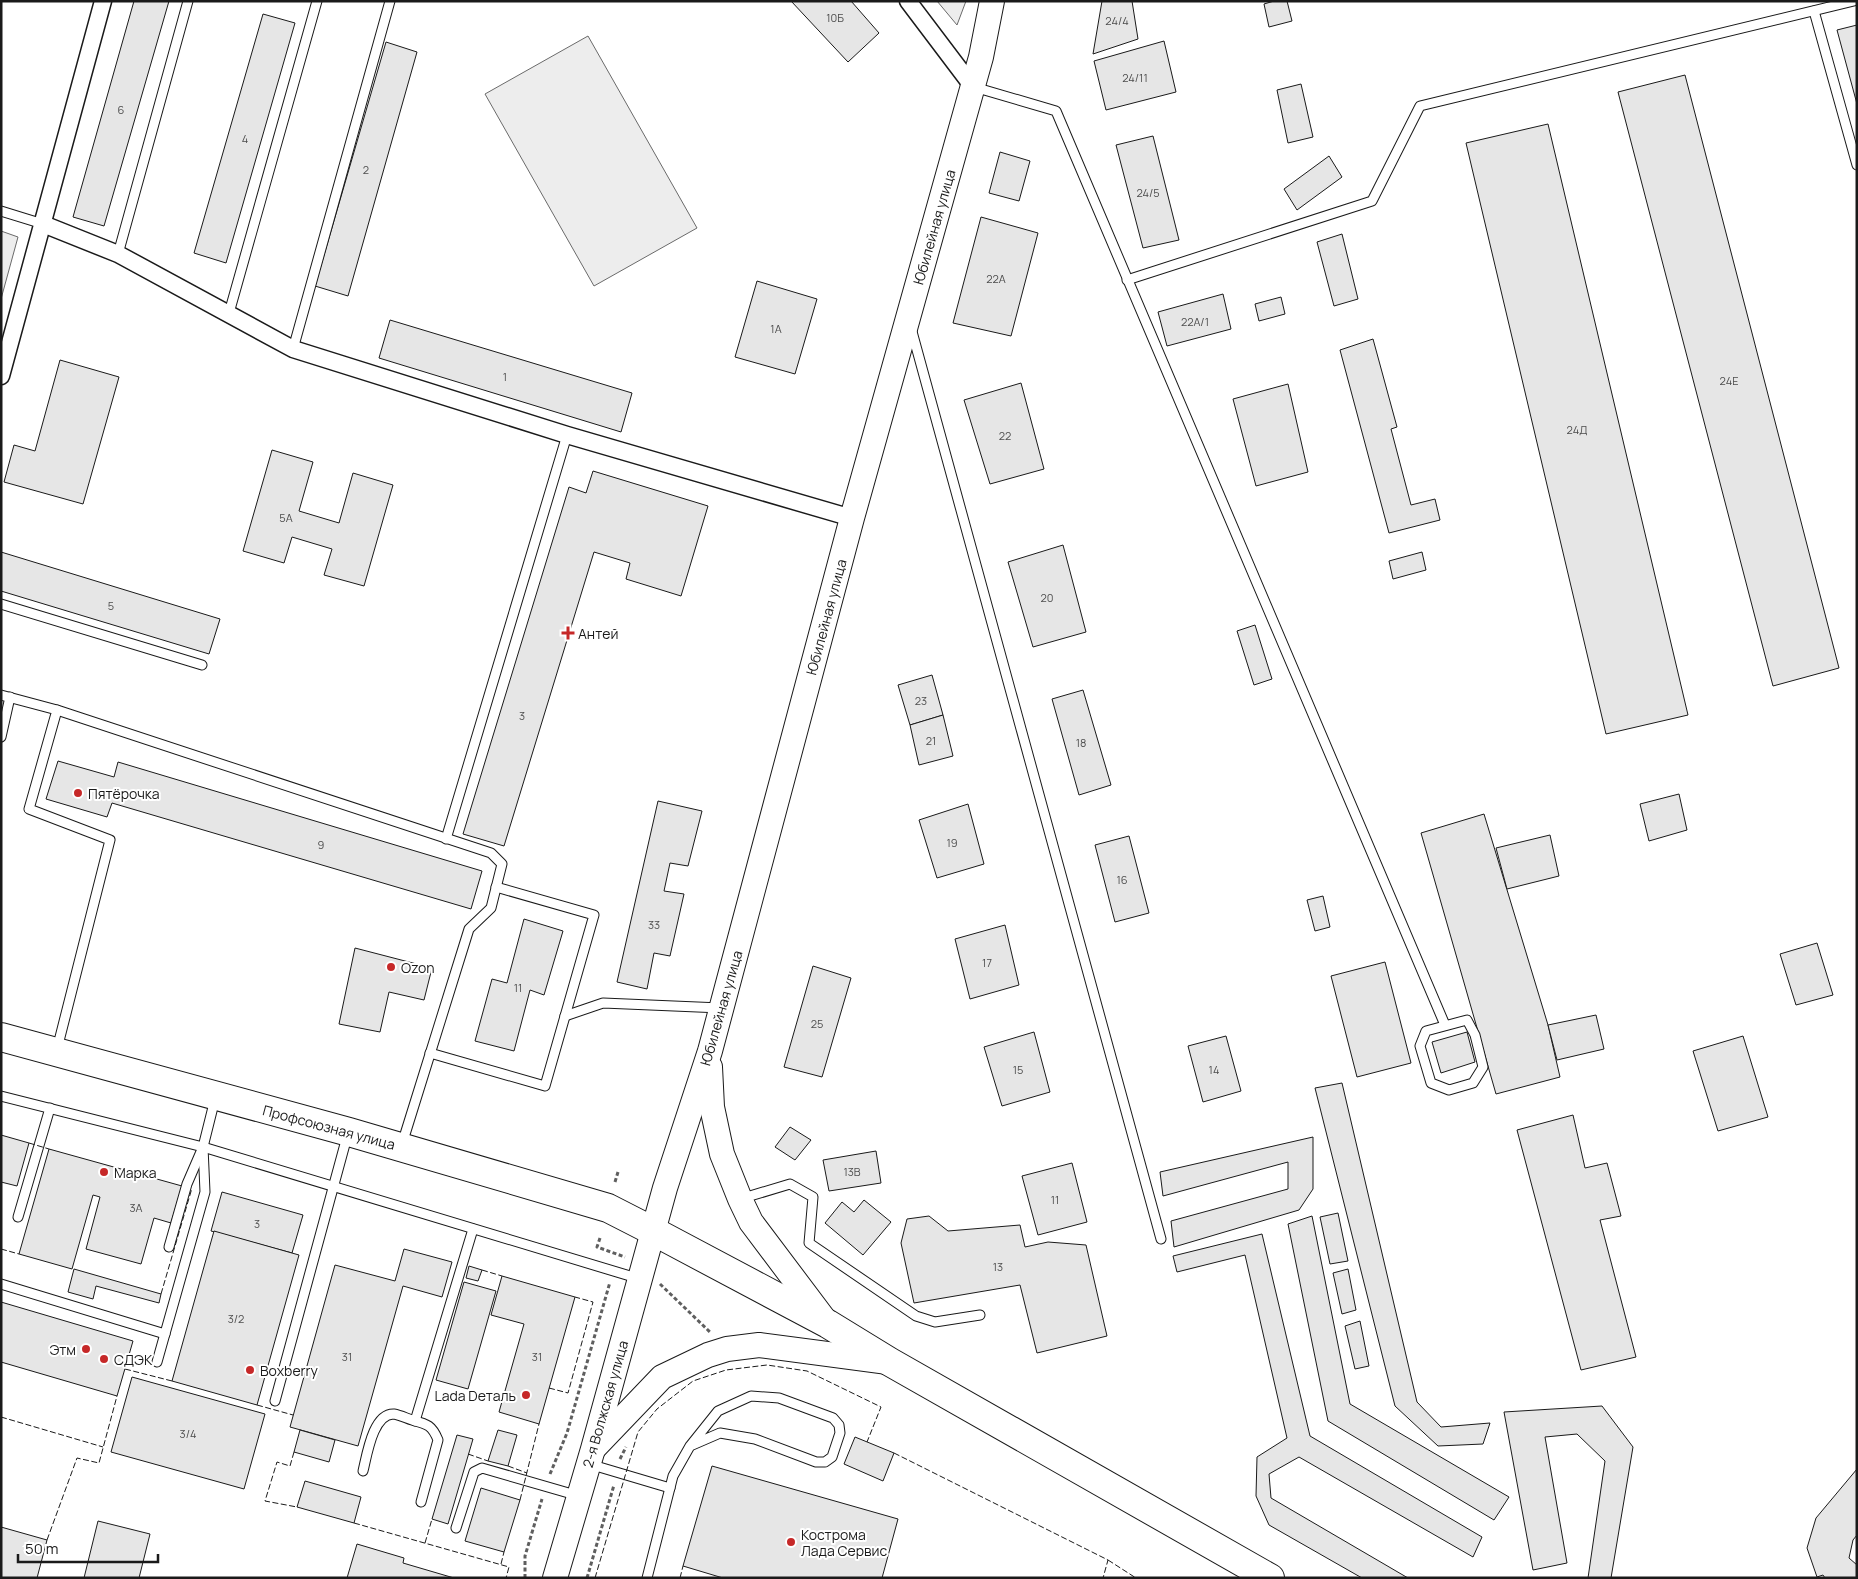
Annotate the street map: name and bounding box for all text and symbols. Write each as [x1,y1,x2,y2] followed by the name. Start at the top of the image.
[826,10,844,25] house number: 10Б
[1105,13,1129,28] house number: 24/4
[1122,70,1148,85] house number: 24/11
[118,102,125,117] house number: 6
[242,131,248,146] house number: 4
[363,162,369,177] house number: 2
[908,167,960,287] street label: Юбилейная улица
[1136,185,1160,200] house number: 24/5
[986,271,1006,286] house number: 22А
[1181,314,1209,329] house number: 22А/1
[770,321,782,336] house number: 1А
[503,369,507,384] house number: 1
[1720,373,1738,388] house number: 24Е
[1567,422,1587,437] house number: 24Д
[999,428,1011,443] house number: 22
[279,510,293,525] house number: 5А
[801,557,851,677] street label: Юбилейная улица
[1041,590,1053,605] house number: 20
[108,598,114,613] house number: 5
[578,624,618,643] place label: Антей
[562,627,574,639] marker: Антей
[915,693,927,708] house number: 23
[519,708,525,723] house number: 3
[926,733,936,748] house number: 21
[1076,735,1086,750] house number: 18
[88,784,160,803] place label: Пятёрочка
[72,787,84,799] marker: Пятёрочка
[946,835,958,850] house number: 19
[318,837,325,852] house number: 9
[1116,872,1128,887] house number: 16
[648,917,660,932] house number: 33
[695,948,747,1068] street label: Юбилейная улица
[982,955,992,970] house number: 17
[401,958,435,977] place label: Ozon
[385,961,397,973] marker: Ozon
[514,980,522,995] house number: 11
[811,1016,823,1031] house number: 25
[1013,1062,1023,1077] house number: 15
[1209,1062,1219,1077] house number: 14
[261,1100,397,1154] street label: Профсоюзная улица
[114,1163,157,1182] place label: Марка
[843,1164,861,1179] house number: 13В
[98,1166,110,1178] marker: Марка
[1051,1192,1059,1207] house number: 11
[129,1200,143,1215] house number: 3А
[254,1216,260,1231] house number: 3
[993,1259,1003,1274] house number: 13
[228,1311,244,1326] house number: 3/2
[578,1338,632,1470] street label: 2-я Волжская улица
[49,1340,76,1359] place label: Этм
[80,1343,92,1355] marker: Этм
[342,1349,352,1364] house number: 31
[532,1349,542,1364] house number: 31
[114,1350,153,1369] place label: СДЭК
[98,1353,110,1365] marker: СДЭК
[260,1361,319,1380] place label: Boxberry
[244,1364,256,1376] marker: Boxberry
[435,1386,516,1405] place label: Lada Dеталь
[520,1389,532,1401] marker: Lada Dеталь
[180,1426,196,1441] house number: 3/4
[801,1525,887,1560] place label: Кострома Лада Сервис
[18,1532,158,1564] scale bar
[785,1536,797,1548] marker: Кострома Лада Сервис
[25,1538,59,1559] text: 50 m

